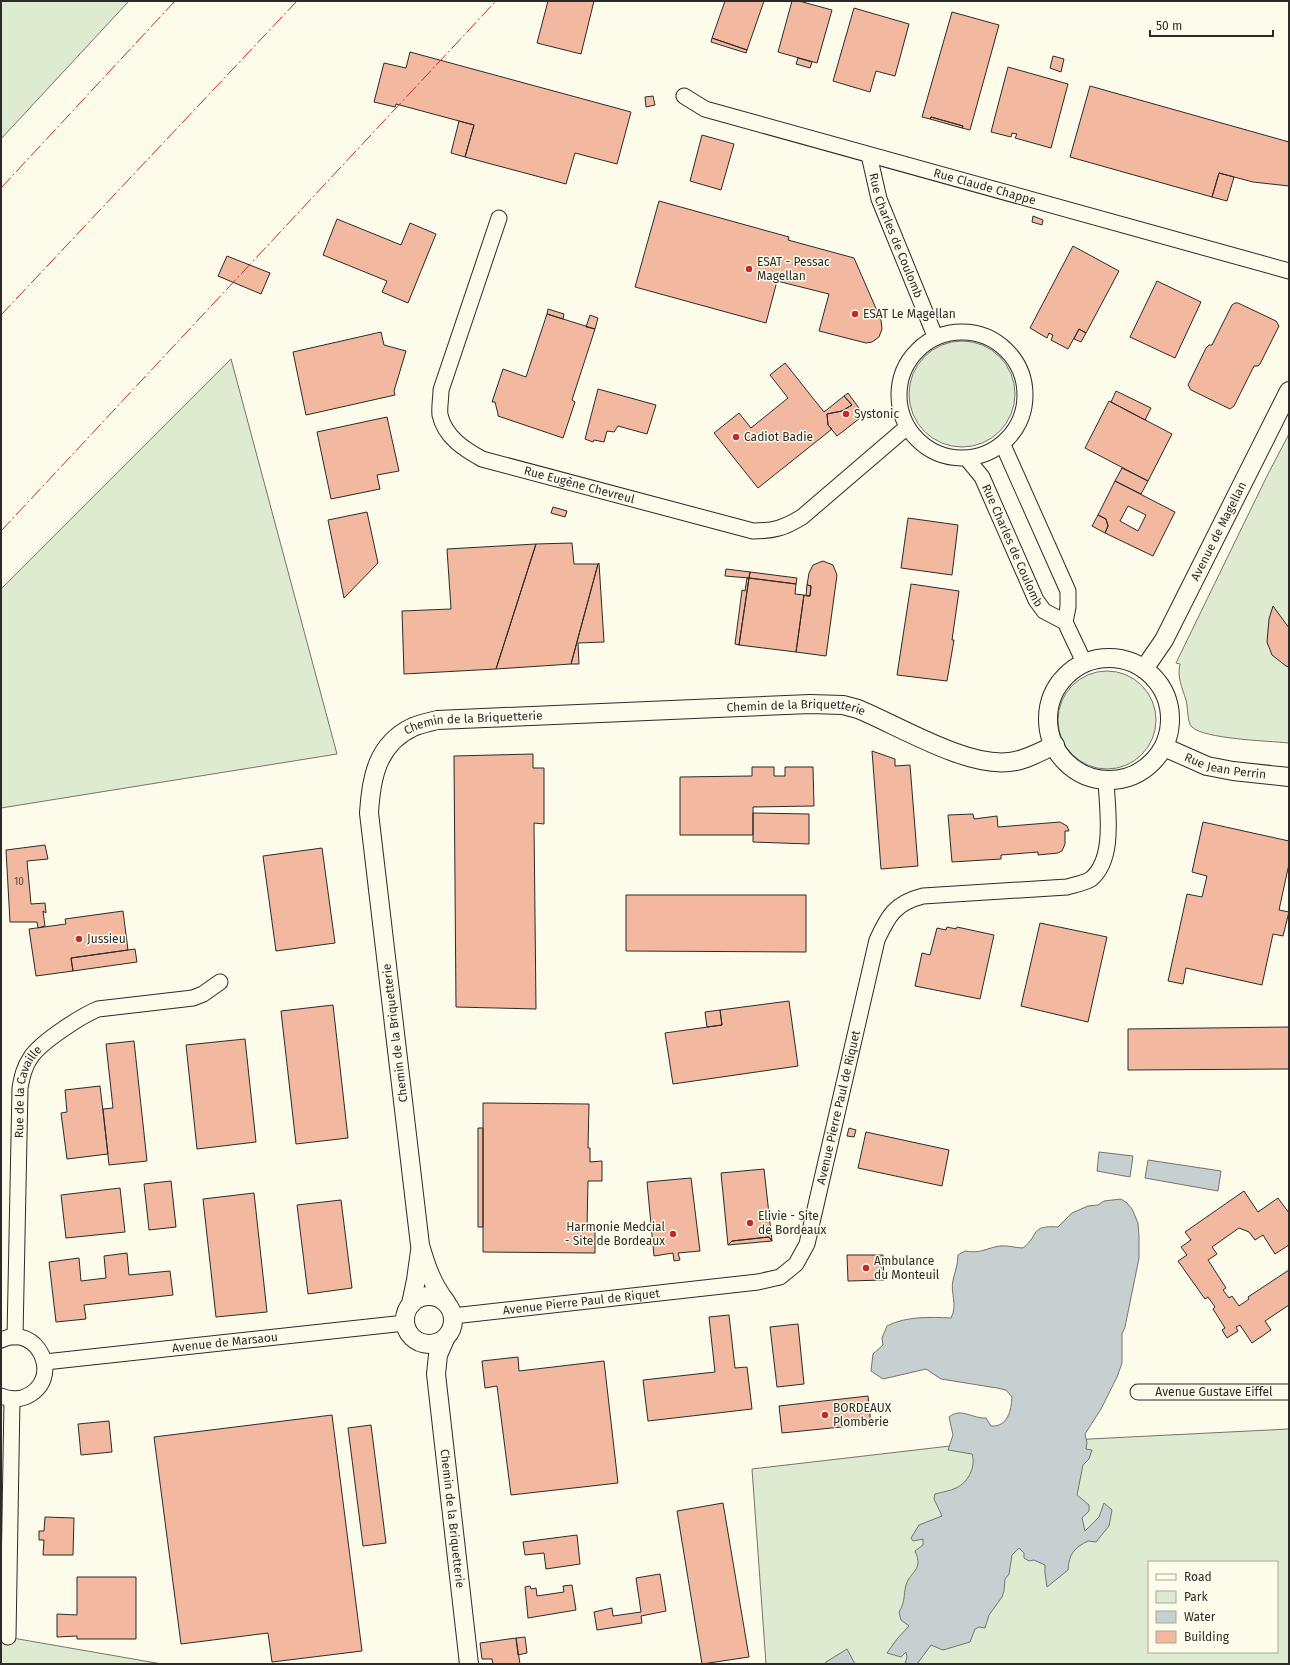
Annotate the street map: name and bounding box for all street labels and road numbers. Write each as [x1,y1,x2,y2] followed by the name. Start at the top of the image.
[932,166,1037,207] street label: Rue Claude Chappe
[866,172,926,300] street label: Rue Charles de Coulomb
[522,463,637,506] street label: Rue Eugène Chevreul
[1188,479,1249,583] street label: Avenue de Magellan
[979,482,1046,610] street label: Rue Charles de Coulomb
[726,697,868,718] street label: Chemin de la Briquetterie
[401,708,543,738] street label: Chemin de la Briquetterie
[1182,750,1267,782] street label: Rue Jean Perrin
[380,963,410,1103] street label: Chemin de la Briquetterie
[814,1028,863,1186] street label: Avenue Pierre Paul de Riquet
[12,1043,44,1138] street label: Rue de la Cavaille
[502,1286,661,1317] street label: Avenue Pierre Paul de Riquet
[171,1330,279,1355] street label: Avenue de Marsaou
[1155,1385,1273,1399] street label: Avenue Gustave Eiffel
[438,1448,467,1589] street label: Chemin de la Briquetterie

